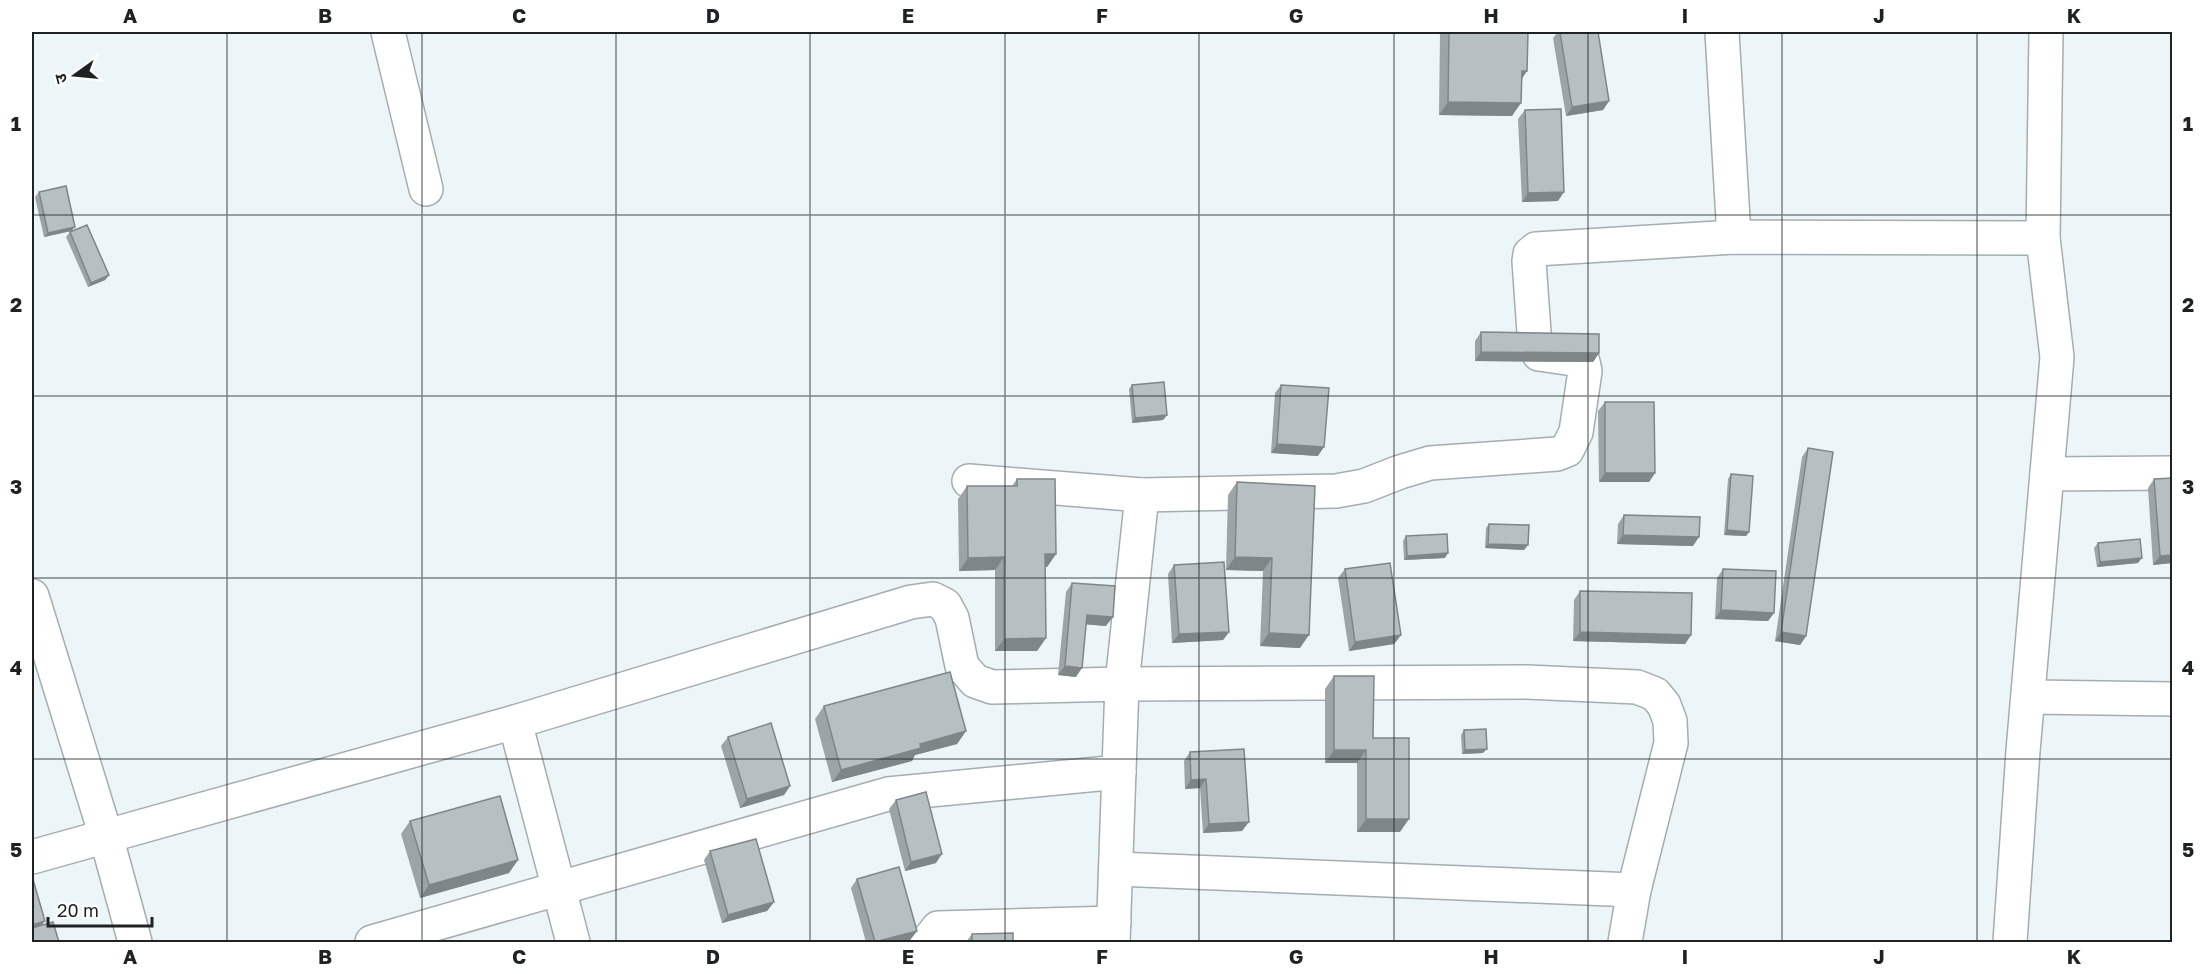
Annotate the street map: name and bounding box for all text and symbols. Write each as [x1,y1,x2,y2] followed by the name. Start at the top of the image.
[123,3,137,27] text: A
[318,3,332,27] text: B
[512,3,526,27] text: C
[706,3,720,27] text: D
[902,3,914,27] text: E
[1096,3,1108,27] text: F
[1289,3,1303,27] text: G
[1483,3,1499,27] text: H
[1682,3,1688,27] text: I
[1873,3,1885,27] text: J
[2067,3,2082,27] text: K
[45,45,105,105] north arrow
[49,71,71,86] text: उ
[11,111,21,135] text: 1
[2183,111,2193,135] text: 1
[10,292,22,316] text: 2
[2182,292,2194,316] text: 2
[10,474,22,498] text: 3
[2182,474,2194,498] text: 3
[10,655,22,679] text: 4
[2182,655,2194,679] text: 4
[10,837,22,861] text: 5
[2182,837,2194,861] text: 5
[48,890,152,928] scale bar
[57,899,99,921] text: 20 m
[123,944,137,968] text: A
[318,944,332,968] text: B
[512,944,526,968] text: C
[706,944,720,968] text: D
[902,944,914,968] text: E
[1096,944,1108,968] text: F
[1289,944,1303,968] text: G
[1483,944,1499,968] text: H
[1682,944,1688,968] text: I
[1873,944,1885,968] text: J
[2067,944,2082,968] text: K

